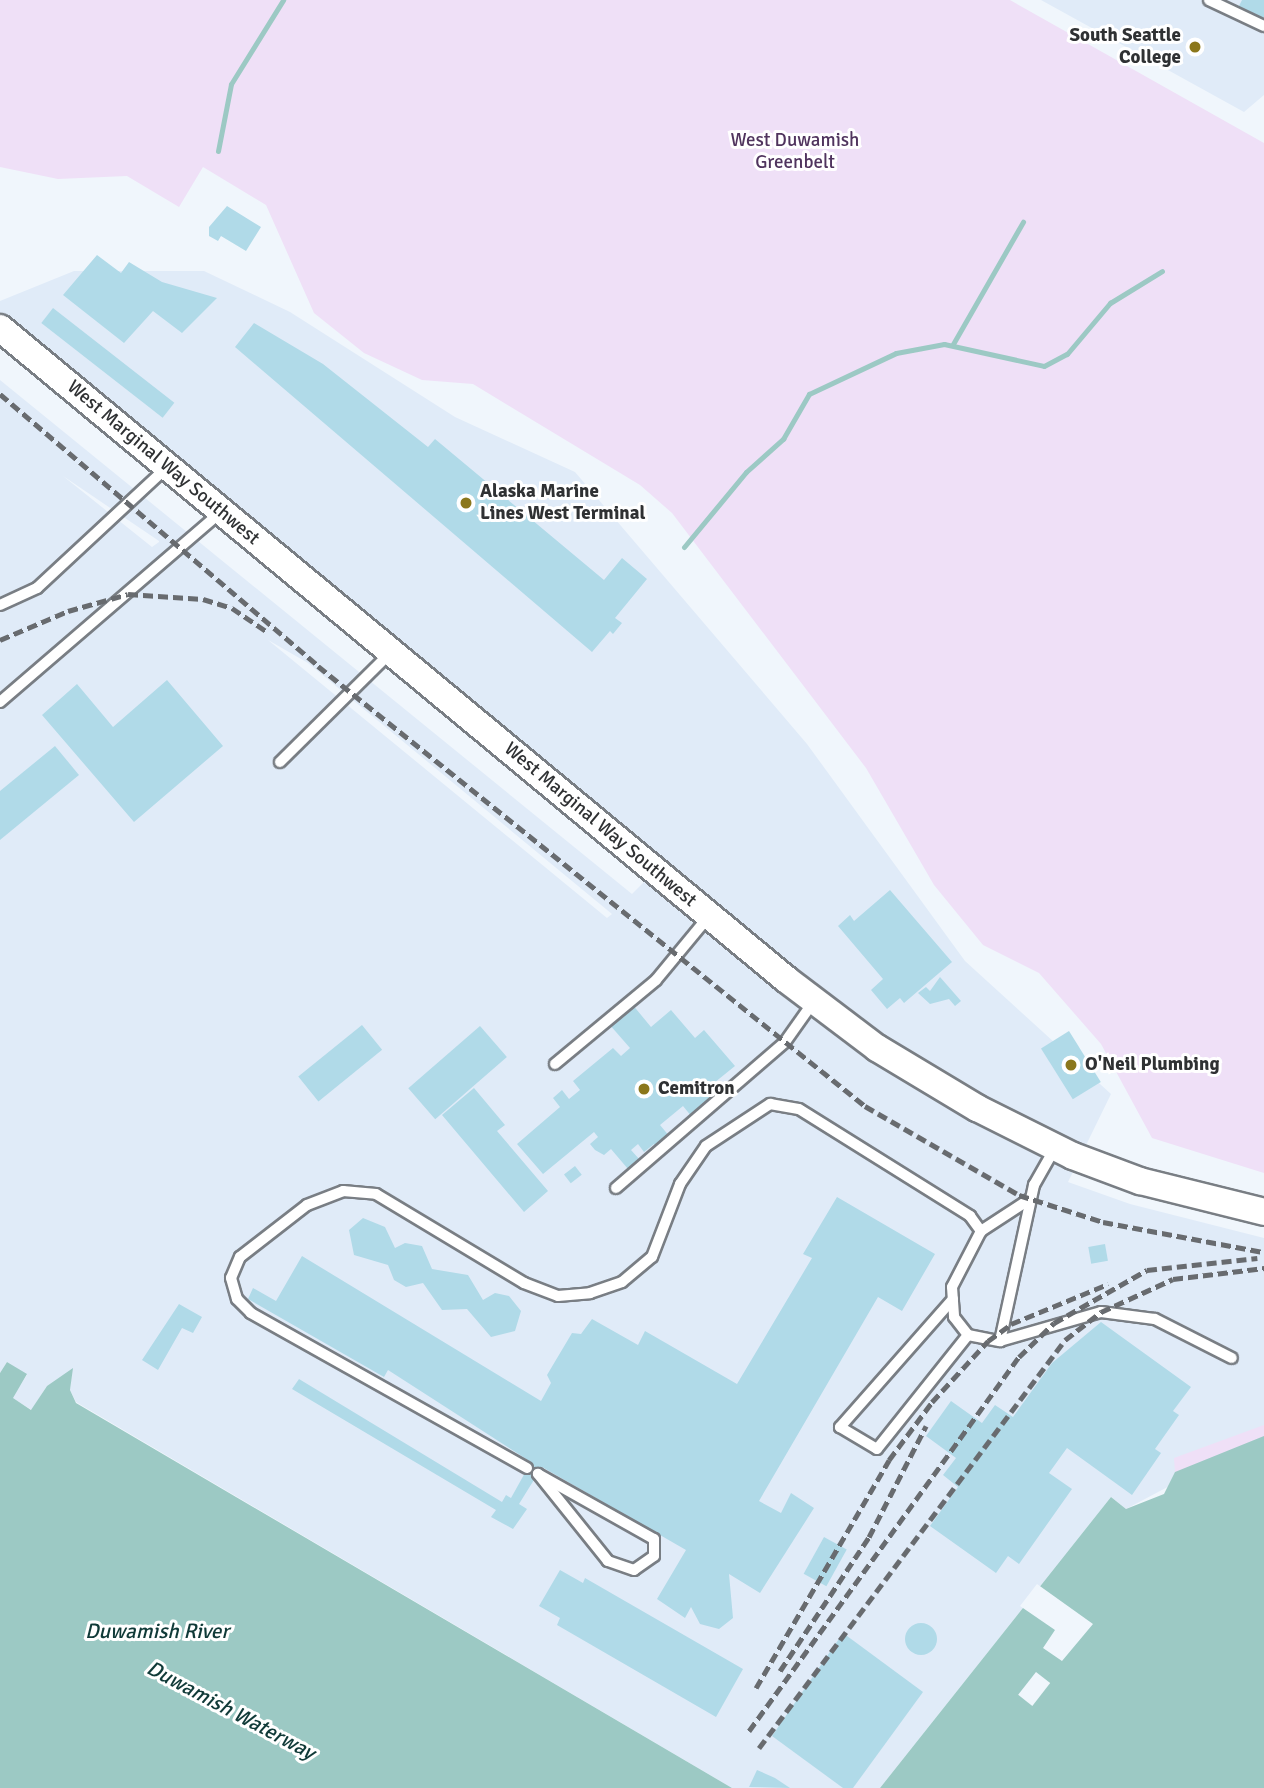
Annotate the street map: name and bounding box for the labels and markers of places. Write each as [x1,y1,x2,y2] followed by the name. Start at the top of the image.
[1069,25,1181,69] place label: South Seattle College
[1187,39,1203,55] marker: South Seattle College
[480,481,645,525] place label: Alaska Marine Lines West Terminal
[458,495,474,511] marker: Alaska Marine Lines West Terminal
[1085,1054,1220,1076] place label: O'Neil Plumbing
[1063,1057,1079,1073] marker: O'Neil Plumbing
[658,1078,735,1100] place label: Cemitron
[636,1081,652,1097] marker: Cemitron

